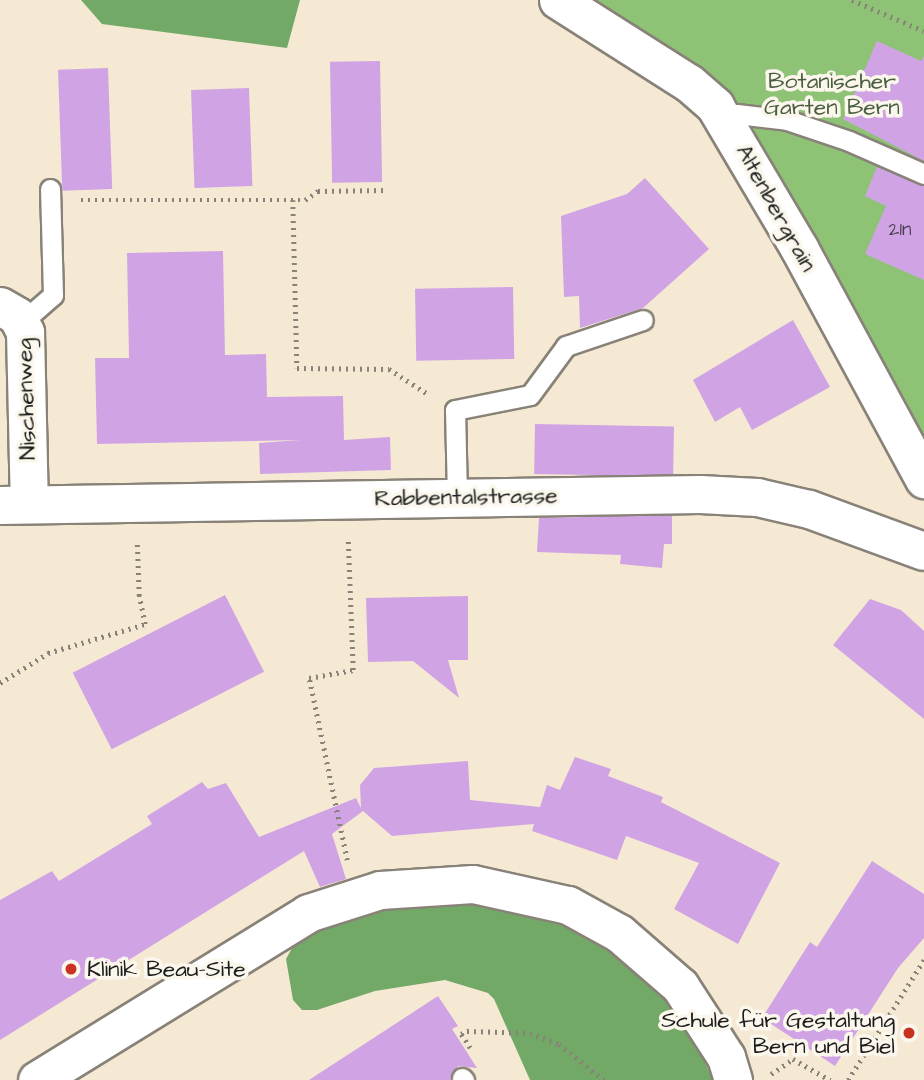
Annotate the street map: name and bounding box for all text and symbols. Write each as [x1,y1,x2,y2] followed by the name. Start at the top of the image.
[764,67,900,121] park label: Botanischer Garten Bern
[730,140,822,276] street label: Altenbergrain
[889,219,911,241] house number: 21n
[10,337,42,461] street label: Nischenweg
[374,482,558,512] street label: Rabbentalstrasse
[87,955,246,983] place label: Klinik Beau-Site
[61,959,81,979] marker: Klinik Beau-Site
[661,1006,895,1060] place label: Schule für Gestaltung Bern und Biel
[901,1025,917,1041] marker: Schule für Gestaltung Bern und Biel

